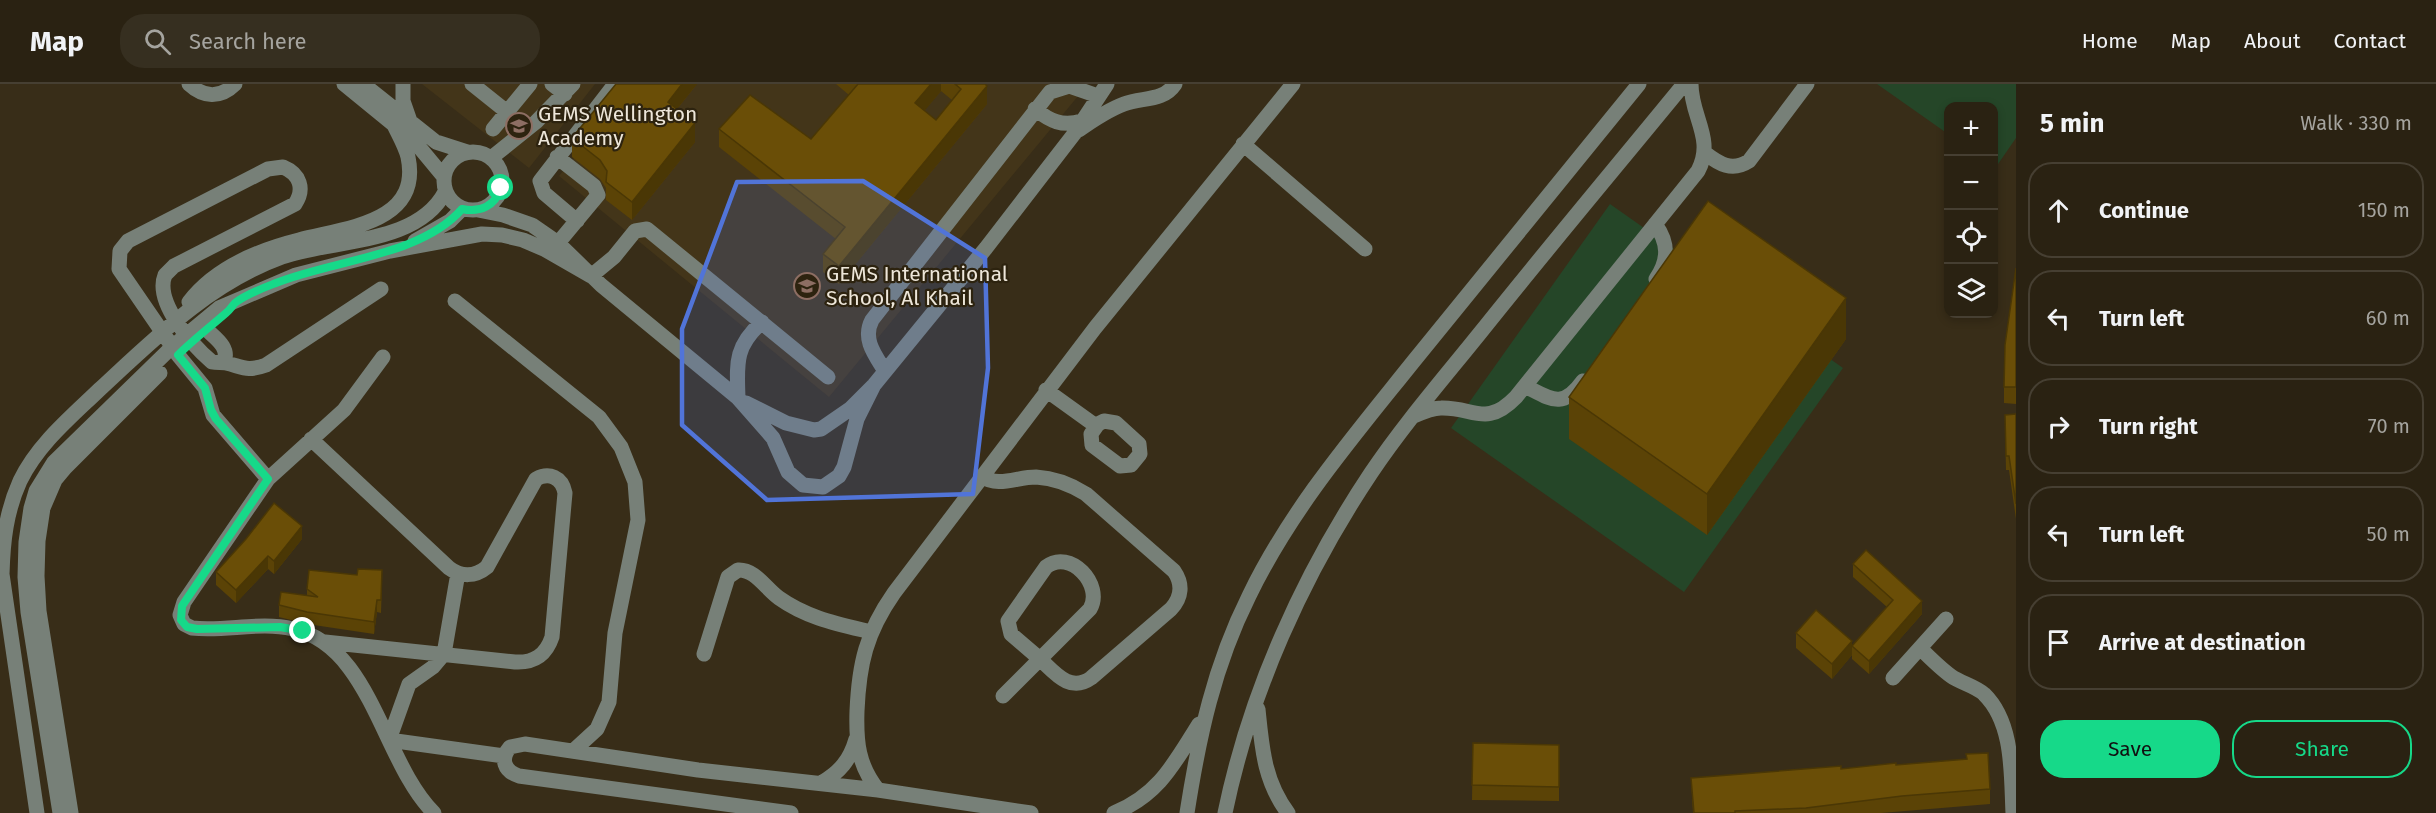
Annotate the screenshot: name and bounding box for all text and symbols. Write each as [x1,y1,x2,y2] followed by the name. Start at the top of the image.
[120,14,540,68] search box
[30,25,84,58] text: Map
[141,25,174,58] icon: search
[189,28,307,55] text: Search here
[2082,28,2138,54] text: Home
[2171,28,2211,54] text: Map
[2244,28,2301,54] text: About
[2334,28,2406,54] text: Contact
[538,101,697,151] place label: GEMS Wellington Academy
[1944,102,1998,318] map controls
[1944,102,1998,156] button: +
[2040,108,2104,139] text: 5 min
[504,111,534,141] school or university icon: GEMS Wellington Academy
[2300,111,2412,135] text: Walk · 330 m
[1944,156,1998,210] button: −
[487,174,513,200] route start
[2042,194,2075,227] icon: ahead
[2099,197,2189,224] text: Continue
[2358,198,2410,222] text: 150 m
[1944,210,1998,264] button: locate
[826,261,1008,311] place label: GEMS International School, Al Khail
[1944,264,1998,318] button: layers
[792,271,822,301] school or university icon: GEMS International School, Al Khail
[2042,302,2075,335] icon: left
[2099,305,2184,332] text: Turn left
[2366,306,2410,330] text: 60 m
[2042,410,2075,443] icon: right
[2099,413,2198,440] text: Turn right
[2368,414,2410,438] text: 70 m
[2042,518,2075,551] icon: left
[2099,521,2184,548] text: Turn left
[2366,522,2410,546] text: 50 m
[289,617,315,643] route end
[2042,626,2075,659] icon: arrive
[2099,629,2306,656] text: Arrive at destination
[2040,720,2220,778] button: Save
[2232,720,2412,778] button: Share

